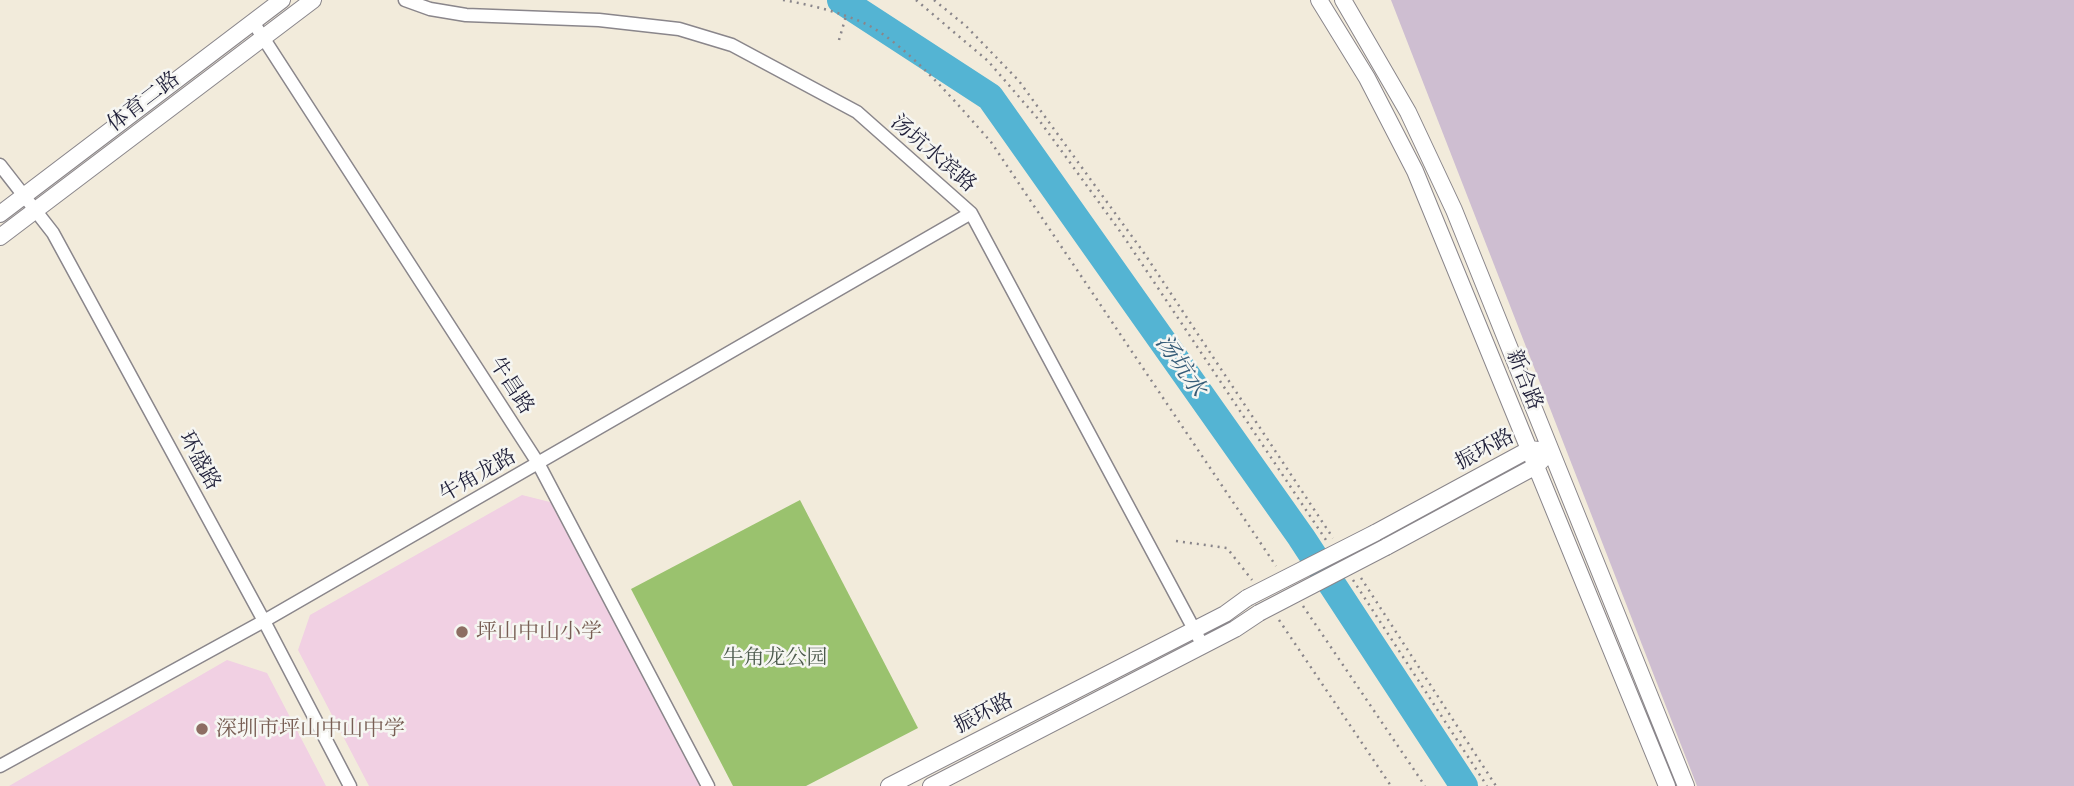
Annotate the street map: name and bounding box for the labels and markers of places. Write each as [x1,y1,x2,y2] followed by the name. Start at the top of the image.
[476,619,602,645] place label: 坪山中山小学
[454,624,470,640] marker: 坪山中山小学
[216,716,405,742] place label: 深圳市坪山中山中学
[194,721,210,737] marker: 深圳市坪山中山中学

